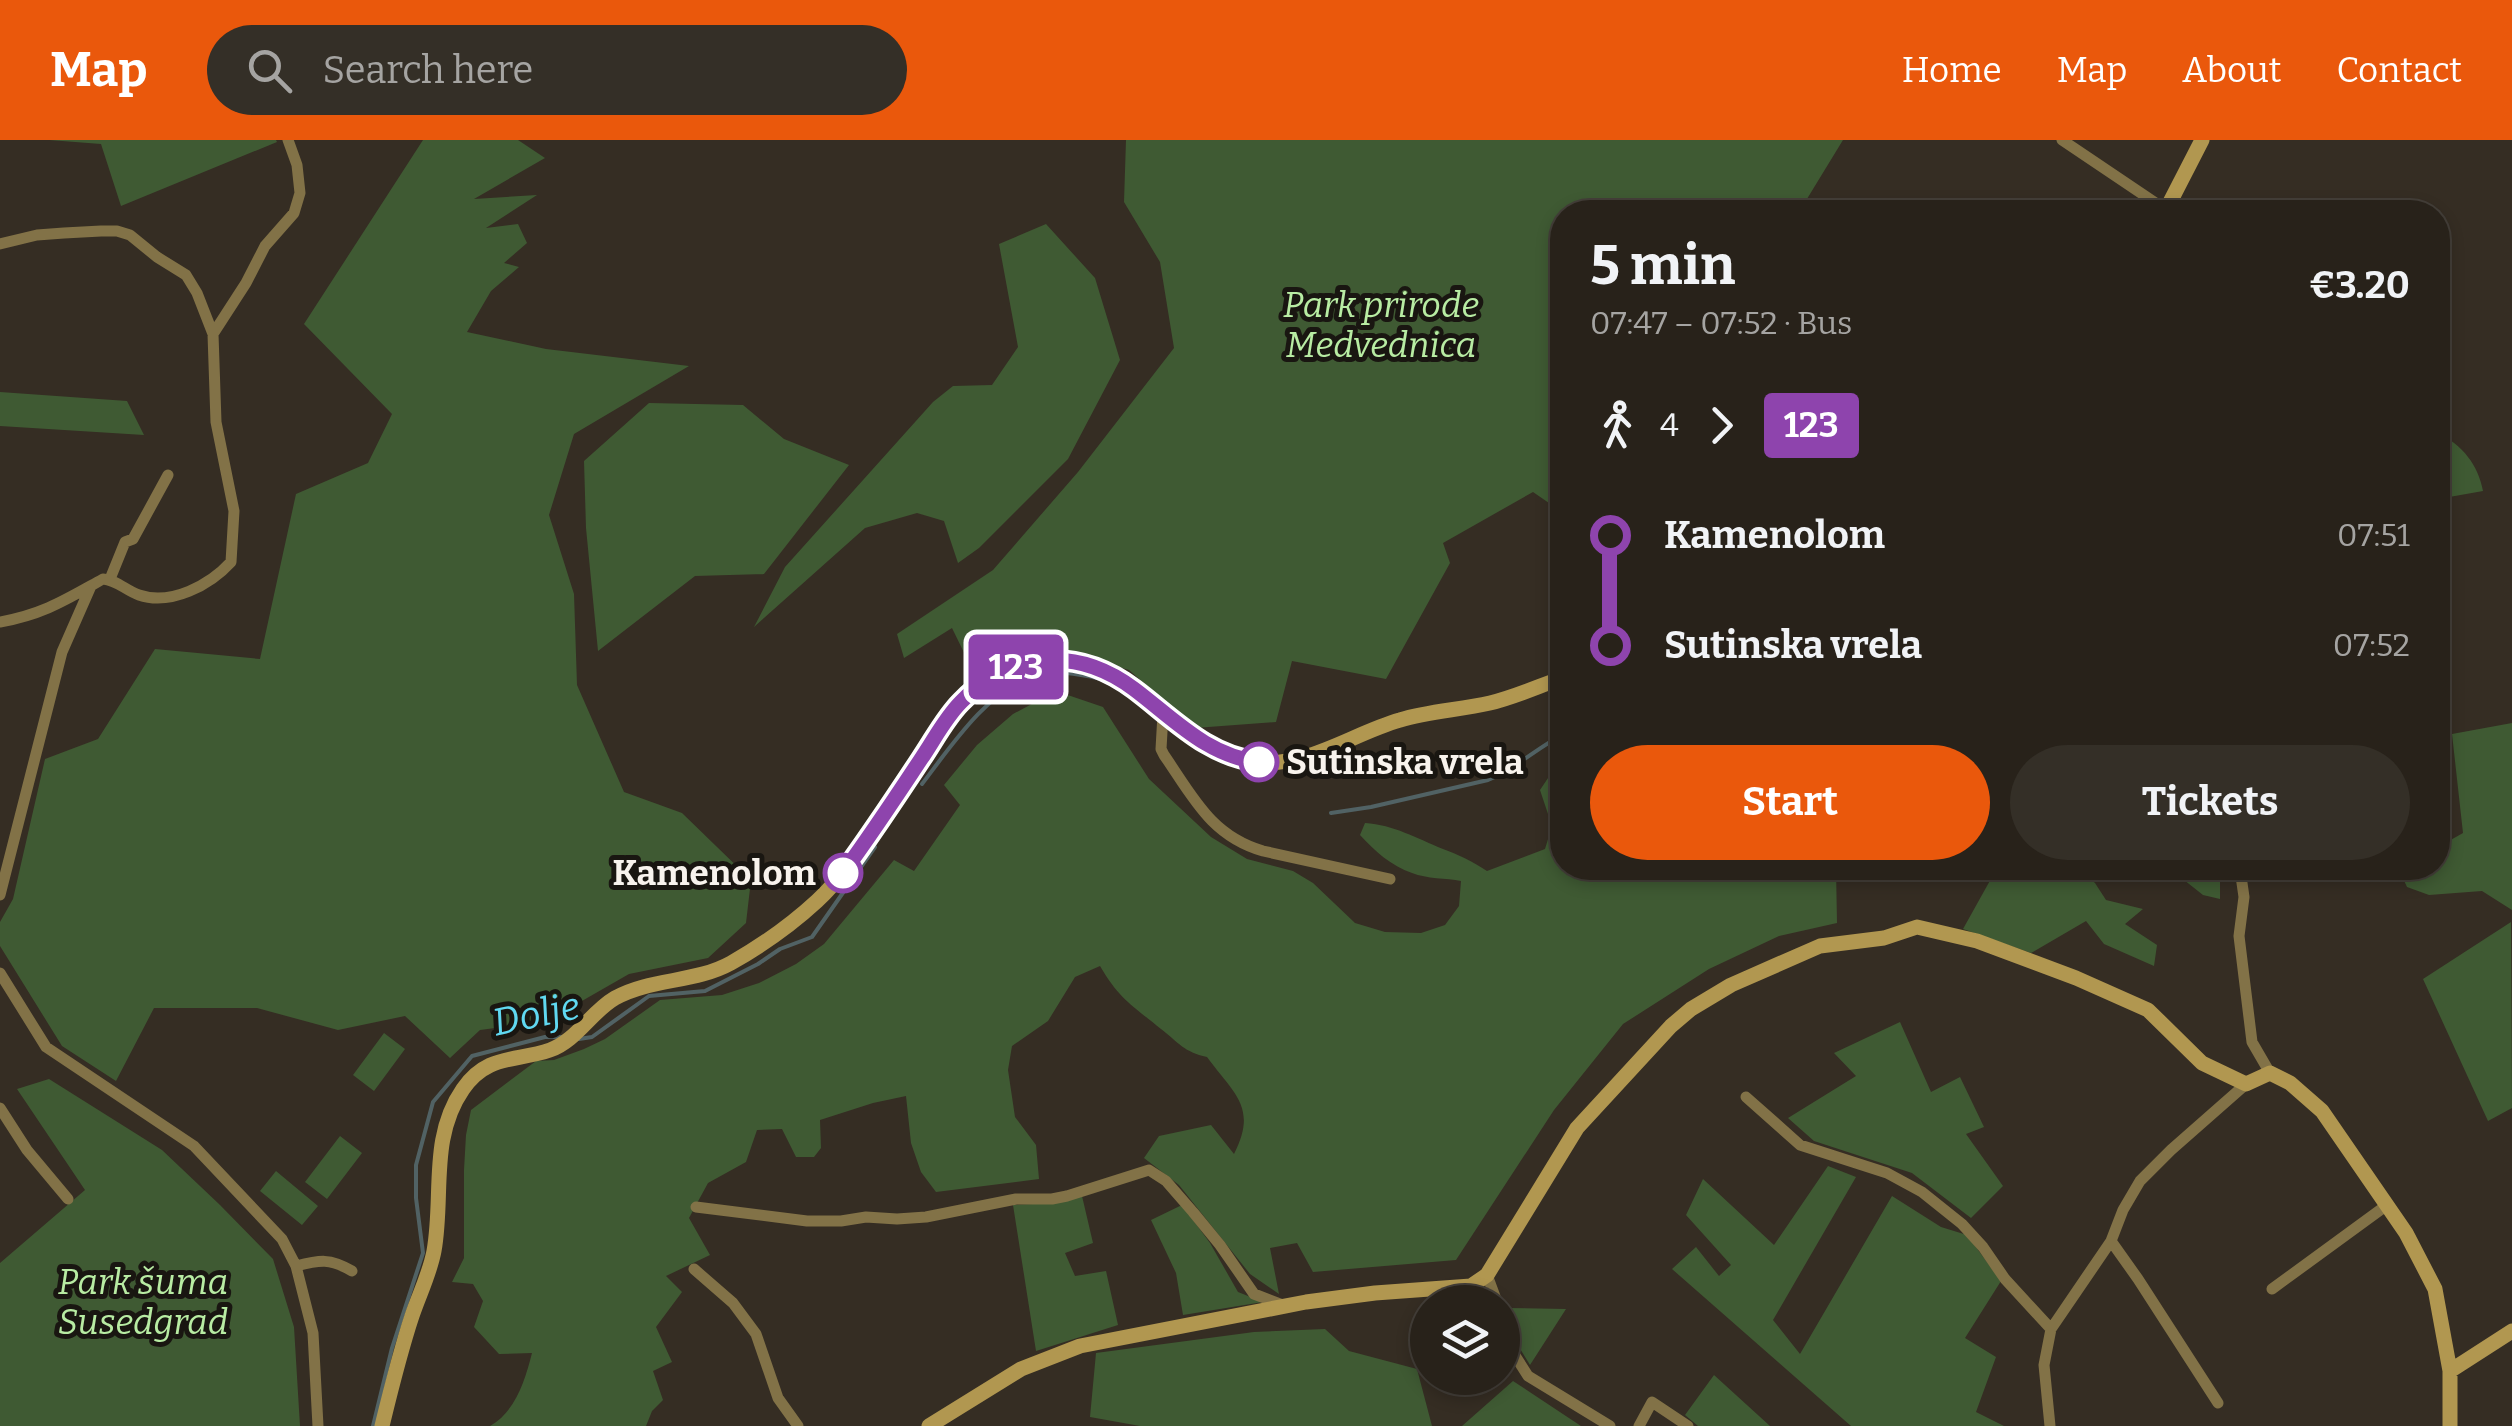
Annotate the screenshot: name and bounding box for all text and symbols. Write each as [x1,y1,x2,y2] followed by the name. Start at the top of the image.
[207,25,907,115] search box
[50,41,147,99] text: Map
[242,43,297,98] icon: search
[322,47,533,93] text: Search here
[1902,49,2002,91] text: Home
[2057,49,2127,91] text: Map
[2182,49,2281,91] text: About
[2336,49,2462,91] text: Contact
[1590,233,1735,299] text: 5 min
[2309,262,2410,308] text: €3.20
[1283,284,1479,366] park label: Park prirode Medvednica
[1590,304,1852,342] text: 07:47 – 07:52 · Bus
[1590,398,1645,453] icon: walk
[1694,398,1749,453] icon: forward
[1784,404,1839,446] text: 123
[1660,406,1679,444] text: 4
[1664,512,1885,558] text: Kamenolom
[2337,516,2410,554] text: 07:51
[1664,622,1922,668] text: Sutinska vrela
[2333,626,2410,664] text: 07:52
[958,634,1074,700] line badge: 123
[989,646,1044,688] text: 123
[1286,741,1524,783] place label: Sutinska vrela
[1240,743,1278,781] marker: Sutinska vrela
[1590,745,1990,860] button: Start
[2010,745,2410,860] button: Tickets
[612,852,817,894] place label: Kamenolom
[824,854,862,892] marker: Kamenolom
[488,982,584,1046] water label: Dolje
[58,1261,228,1343] park label: Park šuma Susedgrad
[1410,1285,1520,1395] map controls
[1410,1285,1520,1395] button: layers

